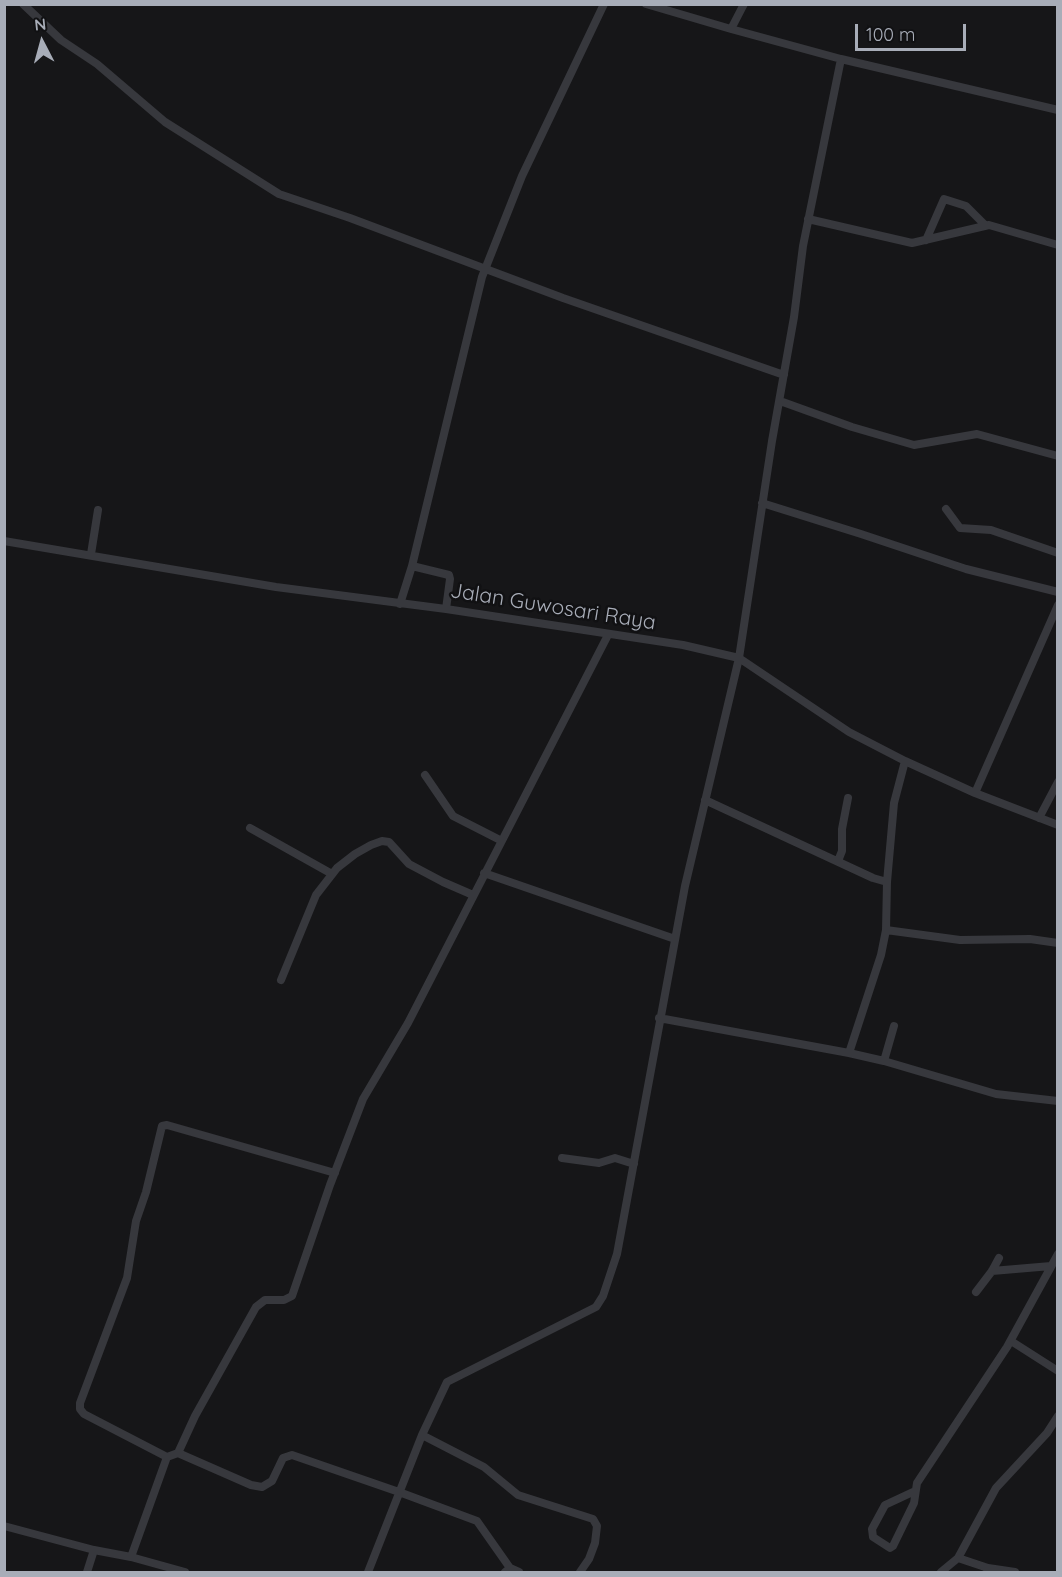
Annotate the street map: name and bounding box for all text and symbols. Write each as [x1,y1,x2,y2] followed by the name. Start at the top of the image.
[12,12,72,72] north arrow
[858,12,969,50] scale bar
[33,14,47,35] text: N
[866,23,915,46] text: 100 m
[448,578,658,636] street label: Jalan Guwosari Raya

